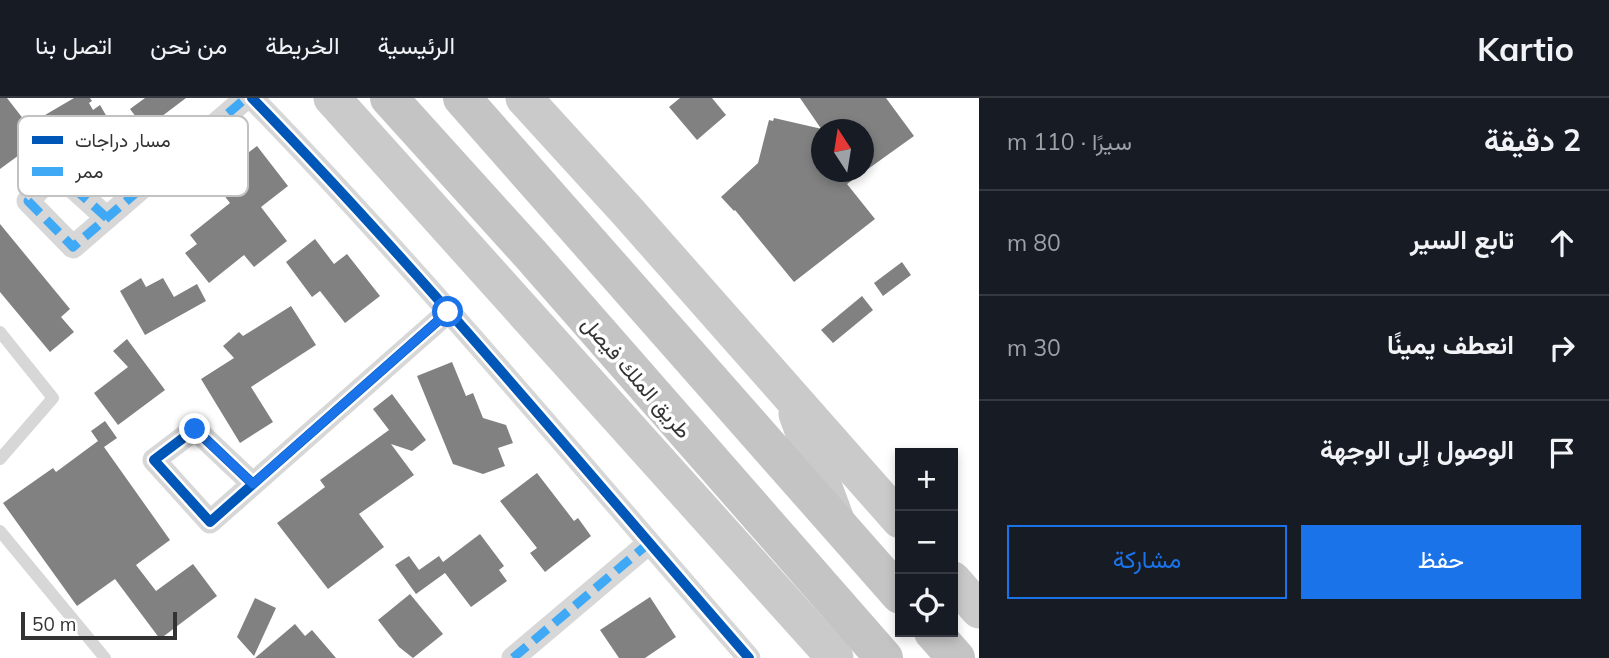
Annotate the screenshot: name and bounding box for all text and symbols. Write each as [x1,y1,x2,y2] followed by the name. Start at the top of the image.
[1477,28,1574,69] text: Kartio
[35,30,112,60] text: اتصل بنا
[150,30,227,60] text: من نحن
[265,30,339,60] text: الخريطة
[377,30,455,60] text: الرئيسية
[18,116,248,196] legend
[811,119,874,182] north arrow
[1484,121,1581,159] text: 2 دقيقة
[1007,127,1132,156] text: سيرًا · 110 m
[75,128,171,152] text: مسار دراجات
[74,159,103,183] text: ممر
[1410,223,1514,256] text: تابع السير
[1543,224,1581,262] icon: ahead
[1007,228,1061,257] text: 80 m
[432,296,463,327] route start
[576,311,697,444] street label: طريق الملك فيصل
[1387,328,1514,361] text: انعطف يمينًا
[1543,329,1581,367] icon: right
[1007,333,1061,362] text: 30 m
[179,413,210,444] route end
[1320,433,1514,466] text: الوصول إلى الوجهة
[1543,434,1581,472] icon: arrive
[895,448,958,637] map controls
[895,448,958,511] button: +
[895,511,958,574] button: −
[1007,525,1287,599] button: مشاركة
[1301,525,1581,599] button: حفظ
[895,574,958,637] button: locate
[21,609,177,641] scale bar
[32,612,76,636] text: 50 m

